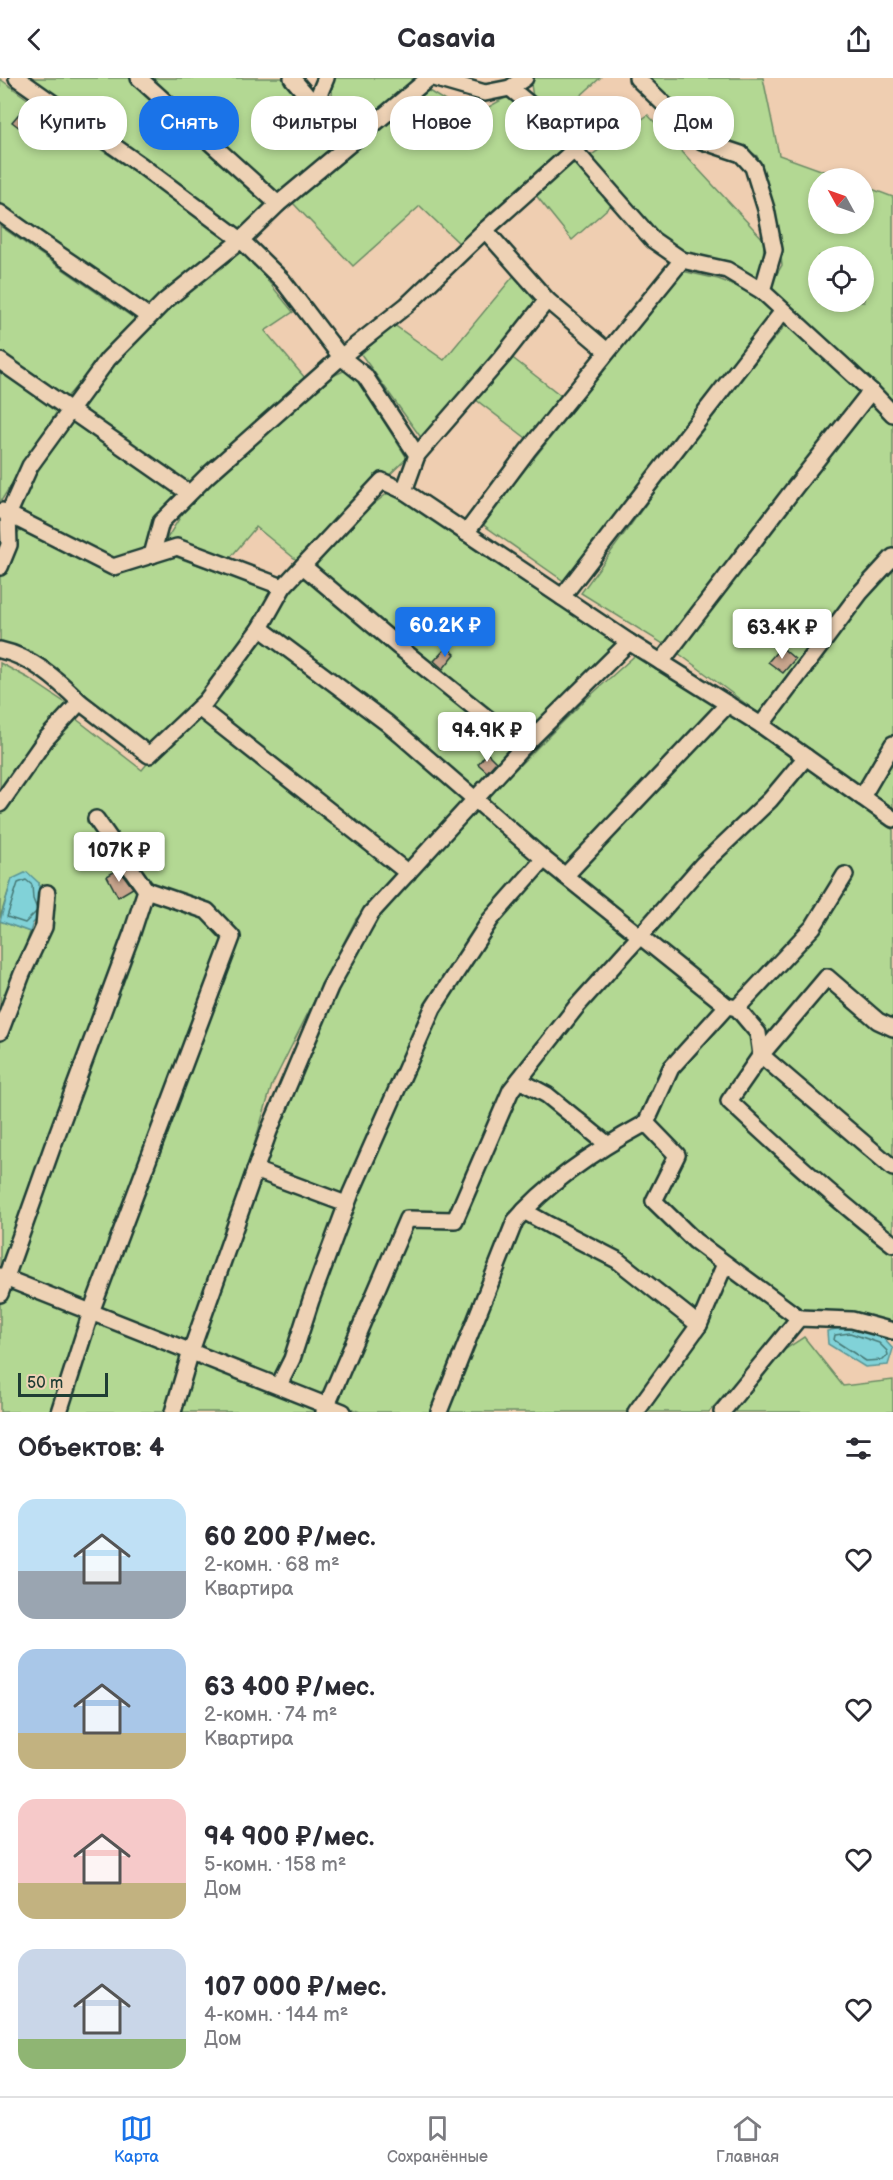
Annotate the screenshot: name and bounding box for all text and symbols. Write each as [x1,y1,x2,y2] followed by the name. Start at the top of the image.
[18,23,51,56] icon: back
[397,23,496,55] text: Casavia
[842,23,875,56] icon: share
[18,96,127,150] chip: Купить
[139,96,239,150] chip: Снять
[251,96,378,150] chip: Фильтры
[390,96,493,150] chip: Новое
[505,96,641,150] chip: Квартира
[653,96,734,150] chip: Дом
[808,168,874,234] north arrow
[808,168,874,312] map controls
[808,246,874,312] button: locate
[390,607,500,658] pin: 60.2K ₽
[727,609,837,660] pin: 63.4K ₽
[409,614,481,638] text: 60.2K ₽
[747,616,817,640] text: 63.4K ₽
[432,712,542,763] pin: 94.9K ₽
[452,719,522,743] text: 94.9K ₽
[70,832,168,883] pin: 107K ₽
[88,839,150,863] text: 107K ₽
[18,1370,108,1398] scale bar
[27,1374,63,1393] text: 50 m
[842,1432,875,1465] icon: filters
[18,1433,164,1464] text: Объектов: 4
[204,1522,376,1553] text: 60 200 ₽/мес.
[66,1523,138,1595] icon: home
[842,1543,875,1576] icon: heart
[204,1553,340,1577] text: 2-комн. · 68 m²
[204,1577,294,1601] text: Квартира
[204,1672,375,1703] text: 63 400 ₽/мес.
[66,1673,138,1745] icon: home
[842,1693,875,1726] icon: heart
[204,1703,337,1727] text: 2-комн. · 74 m²
[204,1727,294,1751] text: Квартира
[204,1822,374,1853] text: 94 900 ₽/мес.
[66,1823,138,1895] icon: home
[842,1843,875,1876] icon: heart
[204,1853,346,1877] text: 5-комн. · 158 m²
[204,1877,242,1901] text: Дом
[204,1972,386,2003] text: 107 000 ₽/мес.
[66,1973,138,2045] icon: home
[842,1993,875,2026] icon: heart
[204,2003,348,2027] text: 4-комн. · 144 m²
[204,2027,242,2051] text: Дом
[114,2112,159,2167] tab: Карта
[387,2112,488,2167] tab: Сохранённые
[716,2112,779,2167] tab: Главная

